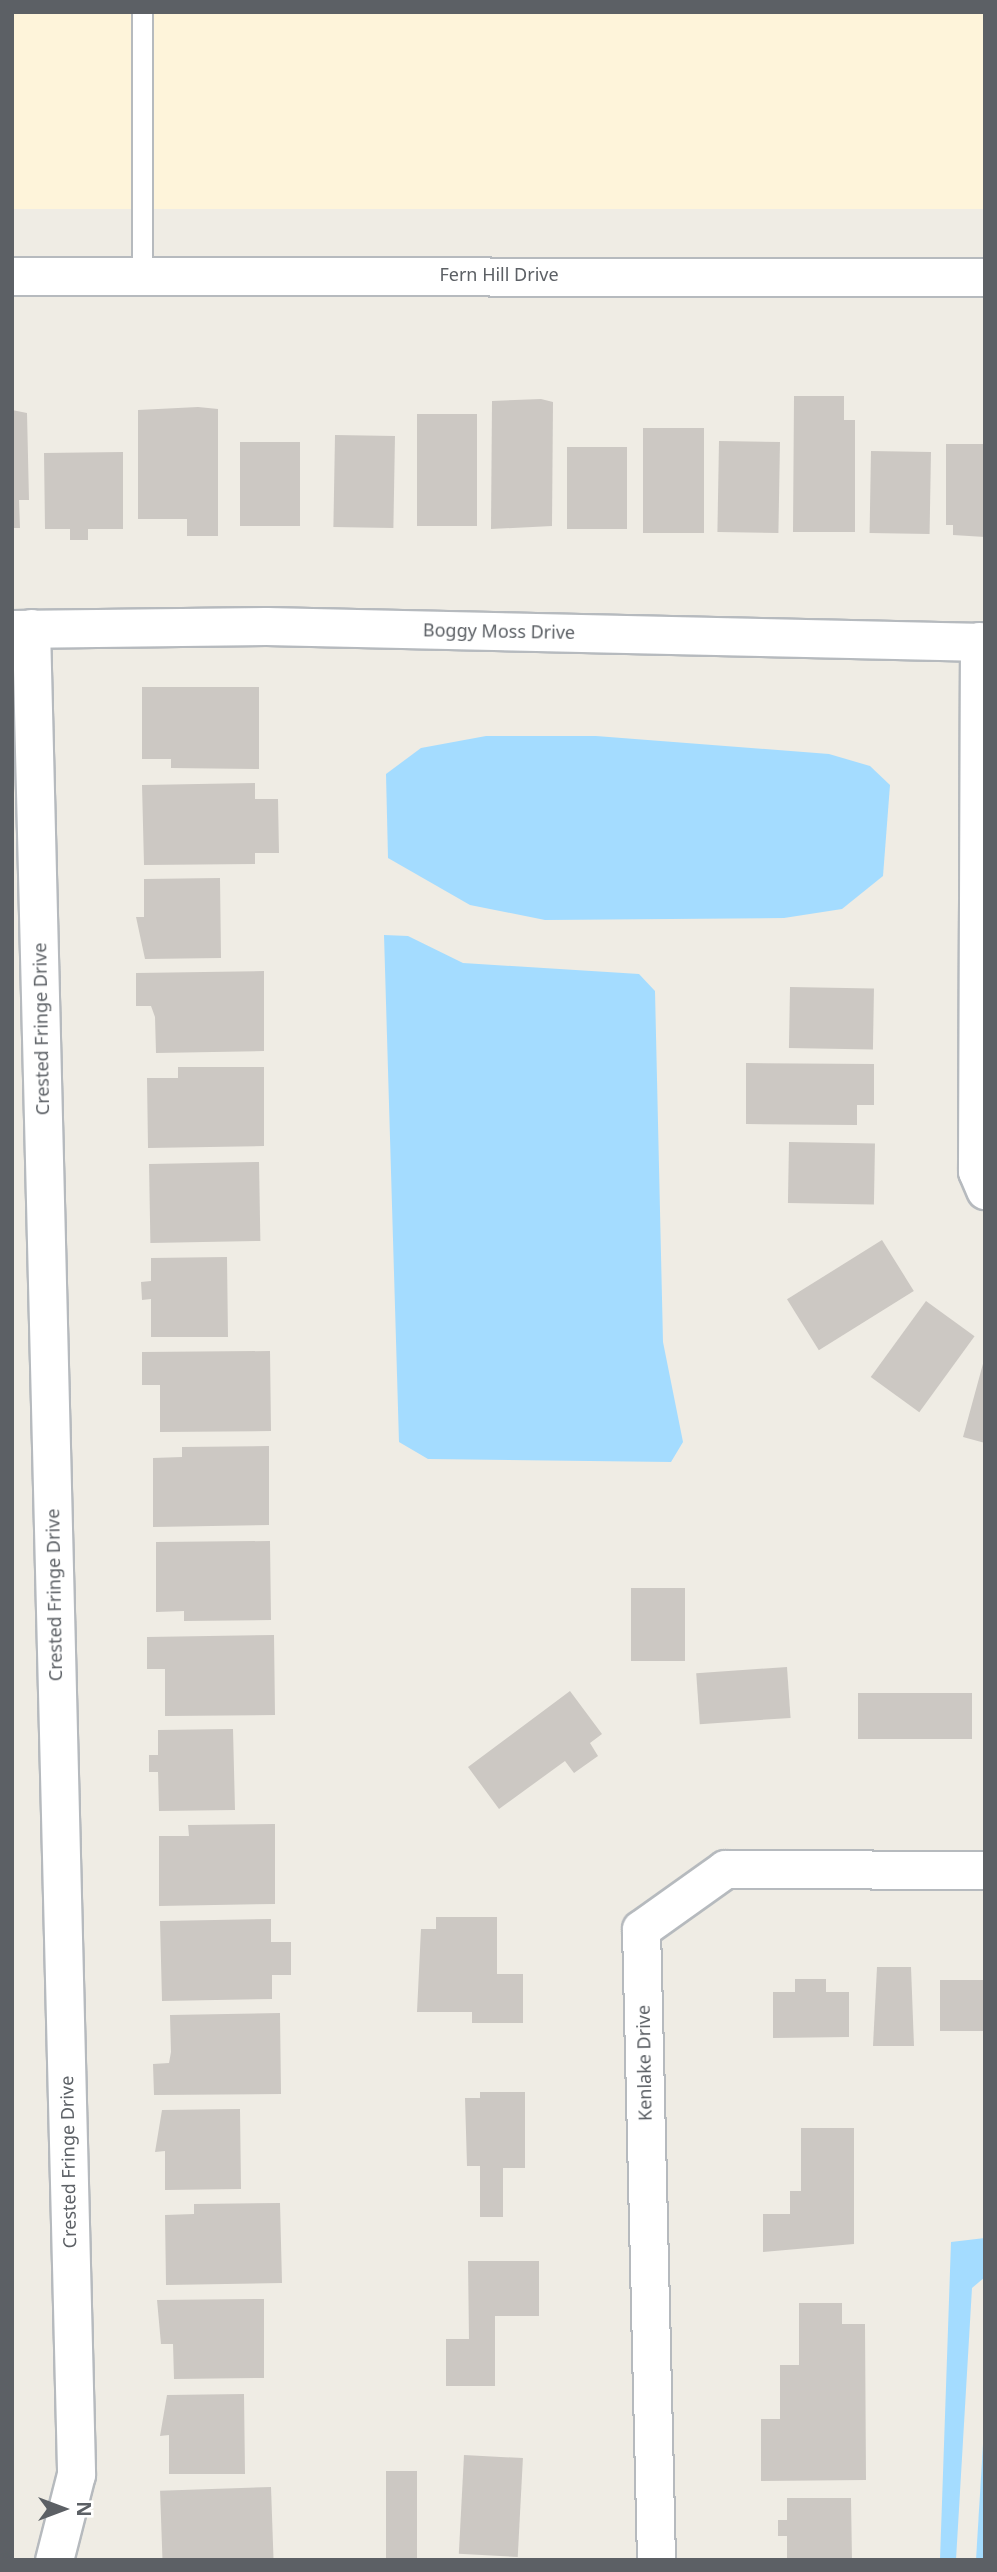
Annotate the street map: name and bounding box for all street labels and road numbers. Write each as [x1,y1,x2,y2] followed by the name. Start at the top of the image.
[439,263,559,285] street label: Fern Hill Drive
[423,619,575,643] street label: Boggy Moss Drive
[29,943,53,1115] street label: Crested Fringe Drive
[42,1509,66,1681] street label: Crested Fringe Drive
[632,2005,656,2121] street label: Kenlake Drive
[56,2076,80,2248] street label: Crested Fringe Drive

